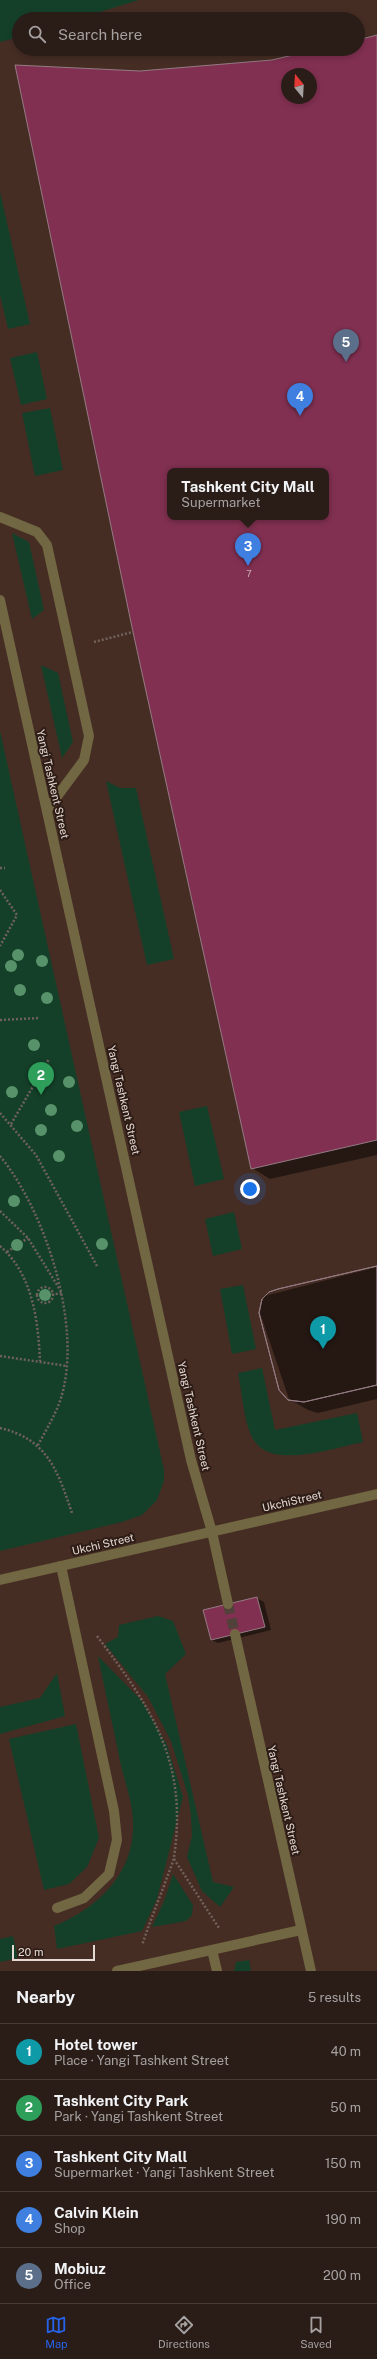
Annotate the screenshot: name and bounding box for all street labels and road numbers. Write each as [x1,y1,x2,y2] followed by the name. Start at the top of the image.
[35,728,71,840] street label: Yangi Tashkent Street
[106,1044,142,1156] street label: Yangi Tashkent Street
[176,1360,212,1472] street label: Yangi Tashkent Street
[261,1488,323,1514] street label: UkchiStreet
[71,1531,135,1557] street label: Ukchi Street
[266,1744,302,1856] street label: Yangi Tashkent Street

